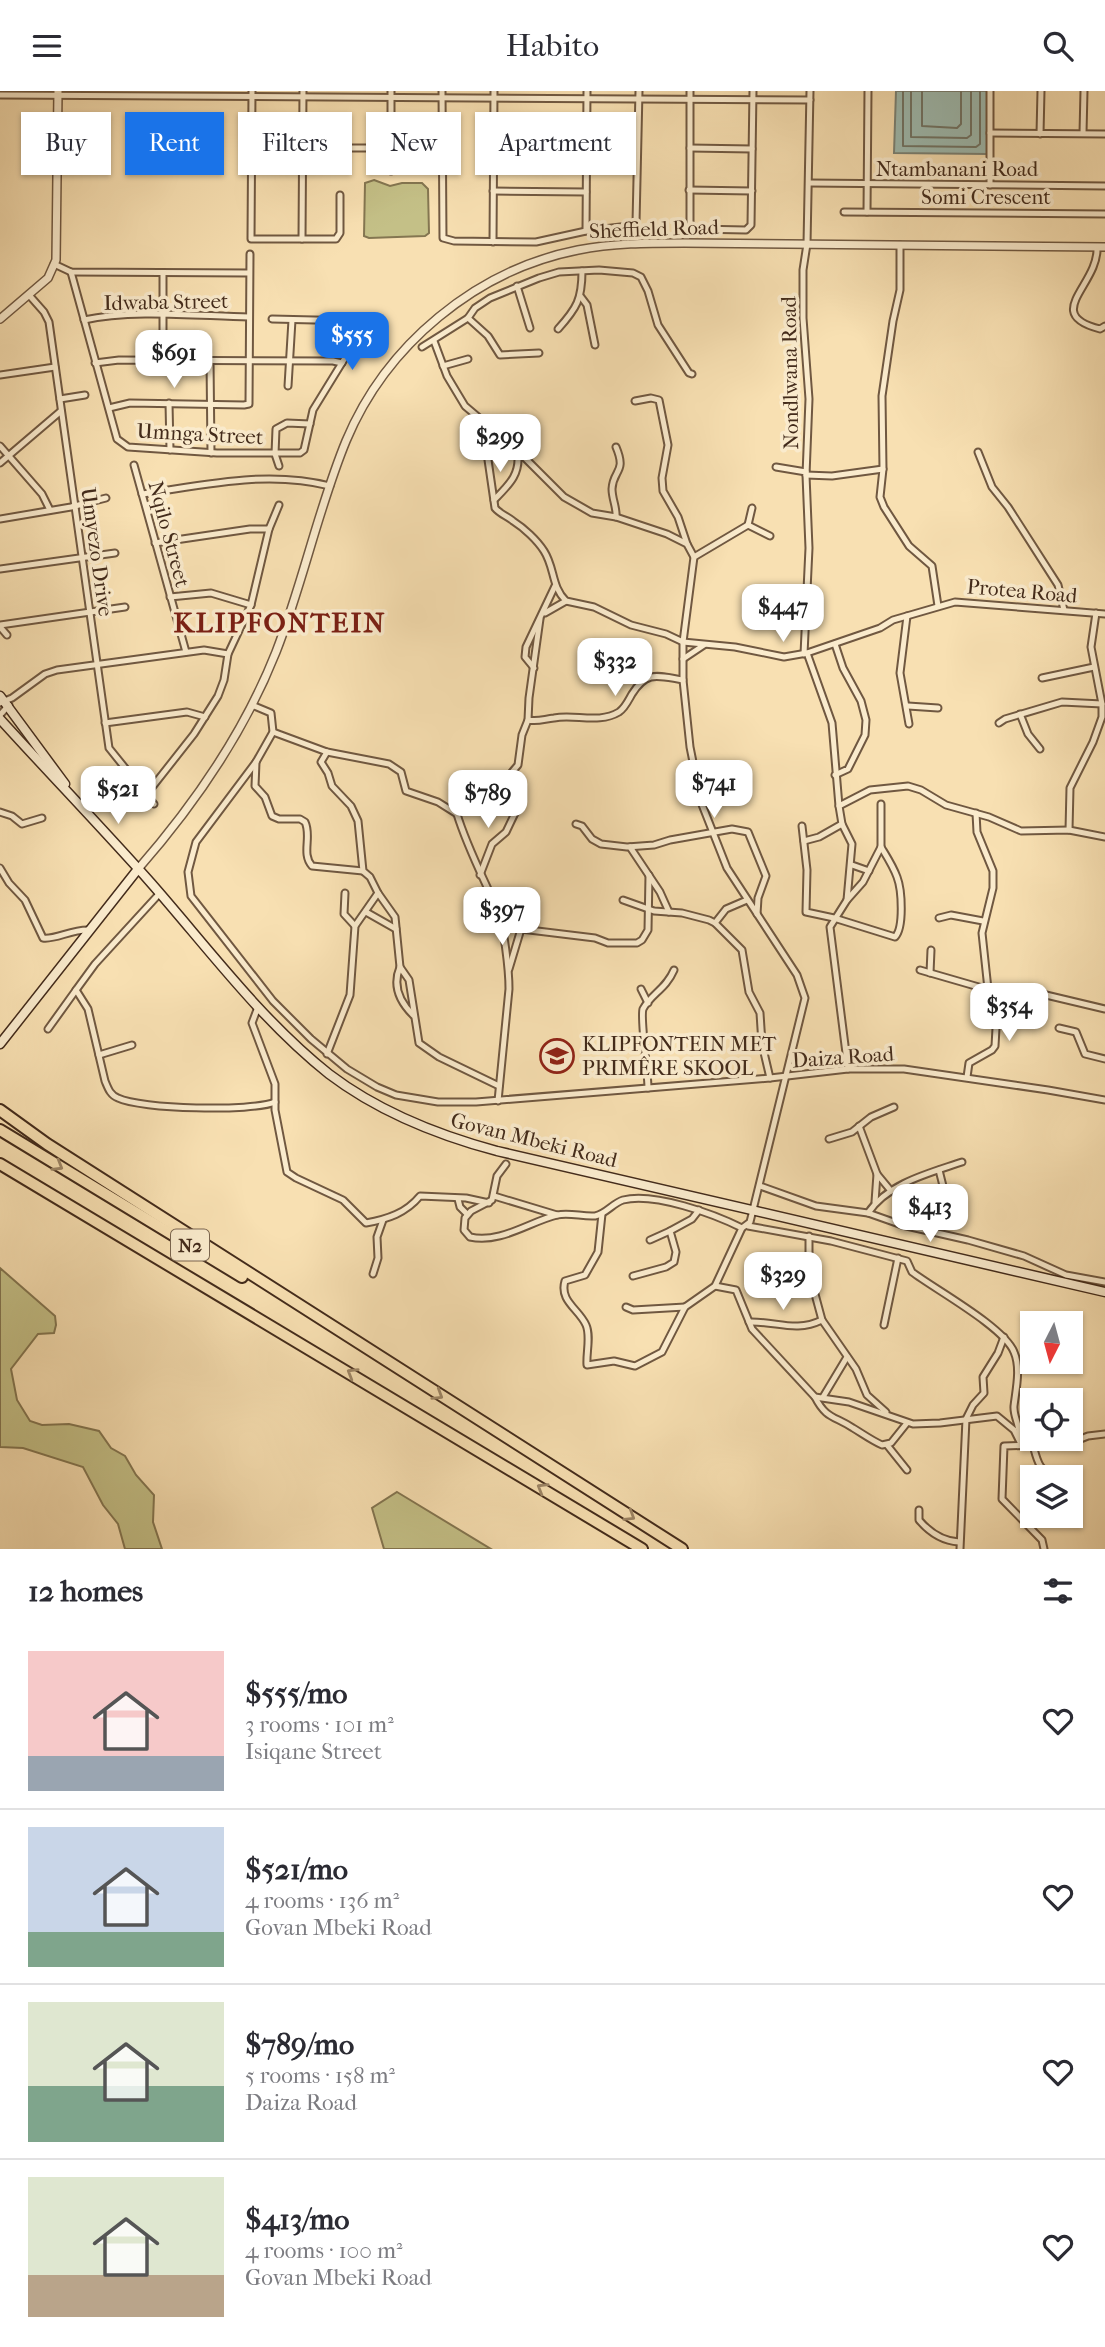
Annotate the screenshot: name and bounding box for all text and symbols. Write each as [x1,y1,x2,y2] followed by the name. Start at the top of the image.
[28,27,66,65] icon: menu
[506,27,599,64] text: Habito
[1039,27,1077,65] icon: search
[21,112,111,175] chip: Buy
[125,112,224,175] chip: Rent
[238,112,352,175] chip: Filters
[366,112,461,175] chip: New
[475,112,636,175] chip: Apartment
[876,157,1039,181] street label: Ntambanani Road
[921,185,1051,209] street label: Somi Crescent
[589,215,720,243] street label: Sheffield Road
[103,289,229,315] street label: Idwaba Street
[777,296,803,450] street label: Nondlwana Road
[311,313,393,372] pin: $555
[331,321,373,348] text: $555
[133,331,215,390] pin: $691
[151,339,197,366] text: $691
[459,415,541,474] pin: $299
[136,419,264,449] street label: Umnga Street
[476,423,524,450] text: $299
[143,478,195,590] street label: Nqilo Street
[76,486,118,618] street label: Umyezo Drive
[966,574,1079,608] street label: Protea Road
[742,585,824,644] pin: $447
[758,593,808,620] text: $447
[173,606,387,639] district label: KLIPFONTEIN
[574,639,656,698] pin: $332
[593,647,637,674] text: $332
[673,761,755,820] pin: $741
[77,767,159,826] pin: $521
[692,769,736,796] text: $741
[447,771,529,830] pin: $789
[97,775,139,802] text: $521
[464,779,512,806] text: $789
[461,887,543,947] pin: $397
[479,896,525,923] text: $397
[968,983,1050,1043] pin: $354
[986,992,1032,1019] text: $354
[582,1032,777,1080] place label: KLIPFONTEIN MET PRIMÊRE SKOOL
[538,1037,576,1075] school or university icon: KLIPFONTEIN MET PRIMÊRE SKOOL
[791,1041,895,1073] street label: Daiza Road
[448,1108,620,1172] street label: Govan Mbeki Road
[51,1157,64,1170] one-way arrow
[889,1185,971,1244] pin: $413
[908,1193,952,1220] text: $413
[171,1229,209,1261] road number: N2
[742,1253,824,1312] pin: $329
[760,1261,806,1288] text: $329
[1020,1311,1083,1374] north arrow
[1020,1311,1083,1528] map controls
[347,1368,360,1381] one-way arrow
[430,1387,443,1400] one-way arrow
[1020,1388,1083,1451] button: locate
[1020,1465,1083,1528] button: layers
[537,1483,550,1496] one-way arrow
[623,1508,636,1521] one-way arrow
[1039,1572,1077,1610] icon: filters
[28,1574,143,1609] text: 12 homes
[245,1676,347,1711] text: $555/mo
[84,1679,168,1763] icon: home
[1039,1702,1077,1740] icon: heart
[245,1711,394,1738] text: 3 rooms · 101 m²
[245,1738,382,1765] text: Isiqane Street
[245,1852,348,1887] text: $521/mo
[84,1855,168,1939] icon: home
[1039,1878,1077,1916] icon: heart
[245,1887,399,1914] text: 4 rooms · 136 m²
[245,1914,432,1941] text: Govan Mbeki Road
[245,2027,354,2062] text: $789/mo
[84,2030,168,2114] icon: home
[1039,2053,1077,2091] icon: heart
[245,2062,395,2089] text: 5 rooms · 158 m²
[245,2089,357,2116] text: Daiza Road
[245,2202,350,2237] text: $413/mo
[84,2205,168,2289] icon: home
[1039,2228,1077,2266] icon: heart
[245,2237,403,2264] text: 4 rooms · 100 m²
[245,2264,432,2291] text: Govan Mbeki Road

